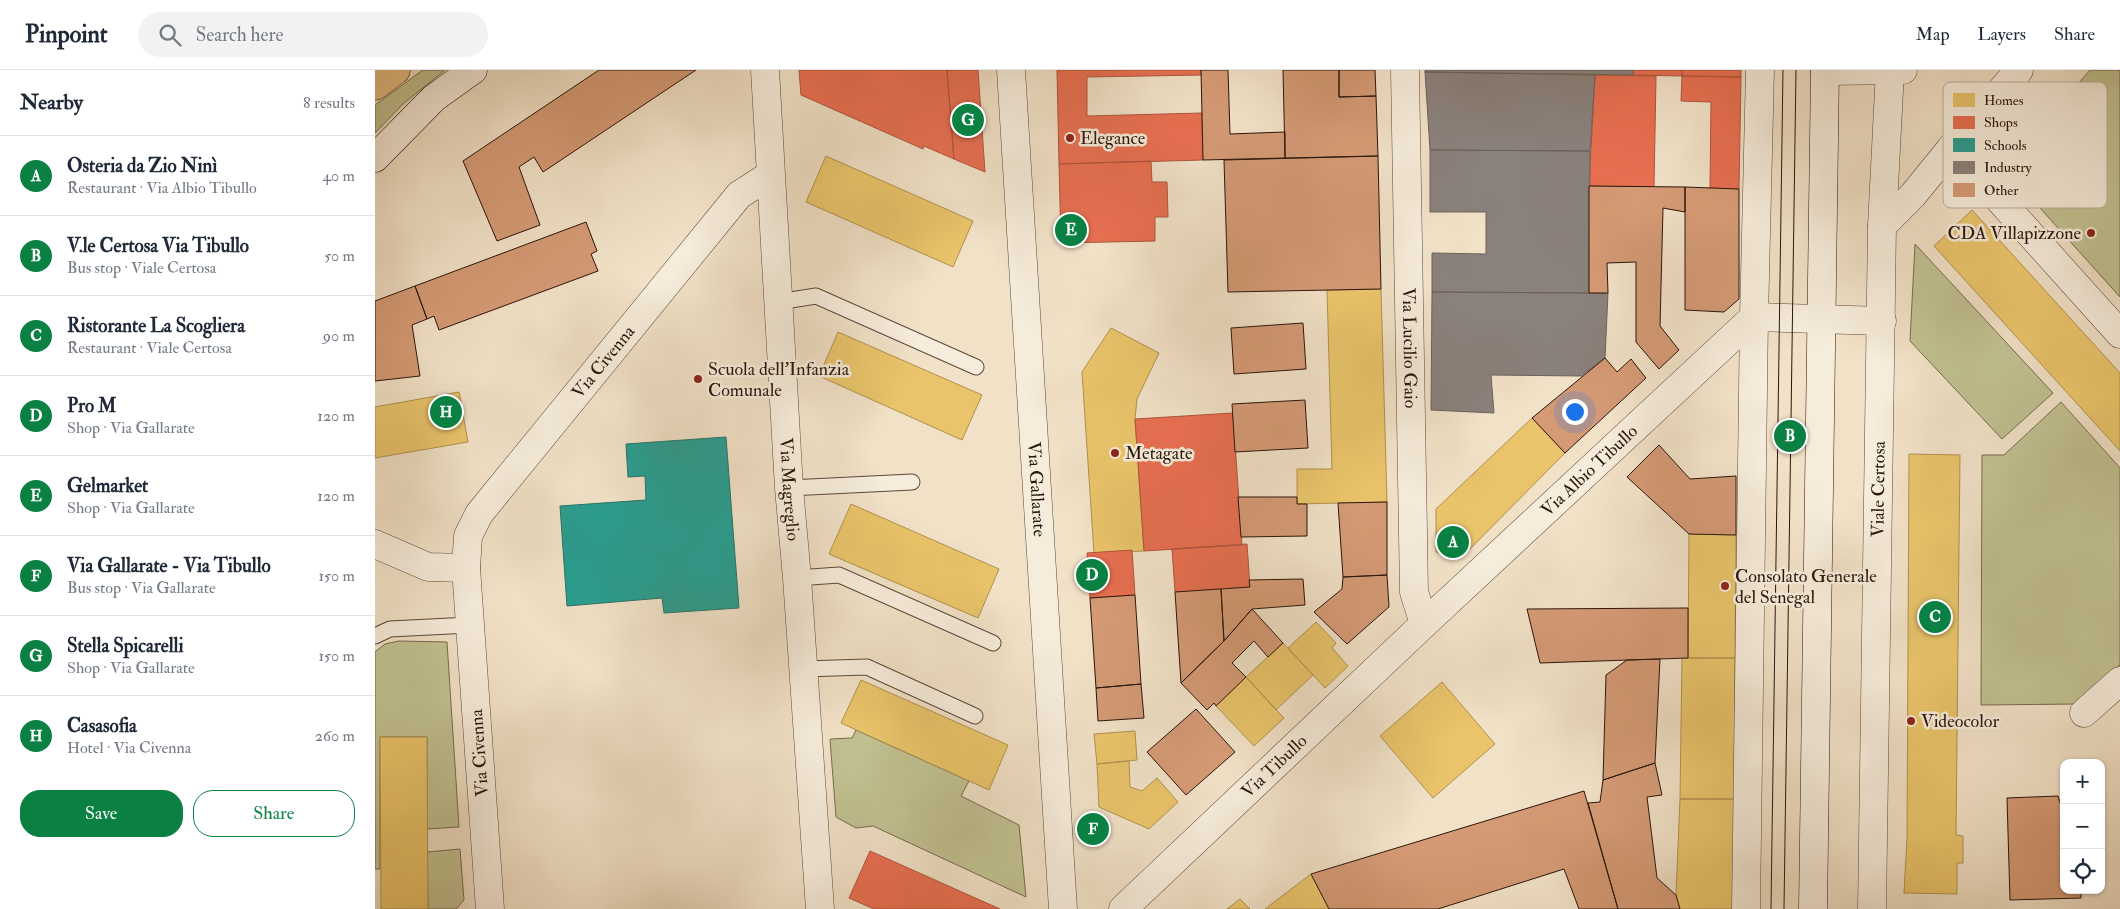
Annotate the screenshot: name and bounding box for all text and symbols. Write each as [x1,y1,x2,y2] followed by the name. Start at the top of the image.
[138,12,488,57] search box
[25,19,108,50] text: Pinpoint
[156,21,184,49] icon: search
[196,23,283,47] text: Search here
[1916,23,1950,46] text: Map
[1978,23,2026,46] text: Layers
[2054,23,2095,46] text: Share
[1943,82,2107,208] legend
[20,89,83,116] text: Nearby
[1984,92,2024,109] text: Homes
[303,93,355,113] text: 8 results
[952,101,984,139] pin: G
[1984,114,2018,132] text: Shops
[1080,127,1146,150] place label: Elegance
[1064,132,1076,144] marker: Elegance
[1984,137,2027,154] text: Schools
[67,154,217,178] text: Osteria da Zio Ninì
[1984,159,2033,177] text: Industry
[31,166,41,186] text: A
[322,166,355,186] text: 40 m
[67,178,257,198] text: Restaurant · Via Albio Tibullo
[1984,182,2019,199] text: Other
[1055,211,1087,249] pin: E
[1947,222,2081,245] place label: CDA Villapizzone
[2085,227,2097,239] marker: CDA Villapizzone
[67,234,249,258] text: V.le Certosa Via Tibullo
[31,246,41,266] text: B
[324,246,355,266] text: 50 m
[67,258,216,278] text: Bus stop · Viale Certosa
[1397,287,1422,409] street label: Via Lucilio Gaio
[67,314,245,338] text: Ristorante La Scogliera
[567,320,640,403] street label: Via Civenna
[30,326,42,346] text: C
[323,326,355,346] text: 90 m
[67,338,232,358] text: Restaurant · Viale Certosa
[708,358,850,402] place label: Scuola dell'Infanzia Comunale
[692,373,704,385] marker: Scuola dell'Infanzia Comunale
[430,393,462,431] pin: H
[67,394,117,418] text: Pro M
[1562,399,1588,425] your location
[29,406,43,426] text: D
[317,406,355,426] text: 120 m
[1774,417,1806,455] pin: B
[67,418,195,438] text: Shop · Via Gallarate
[1536,420,1643,522] street label: Via Albio Tibullo
[774,437,805,542] street label: Via Magreglio
[1866,440,1891,537] street label: Viale Certosa
[1022,441,1051,538] street label: Via Gallarate
[1125,442,1193,465] place label: Metagate
[1109,447,1121,459] marker: Metagate
[67,474,148,498] text: Gelmarket
[30,486,42,506] text: E
[317,486,355,506] text: 120 m
[67,498,195,518] text: Shop · Via Gallarate
[1437,523,1469,561] pin: A
[67,554,271,578] text: Via Gallarate - Via Tibullo
[1076,556,1108,594] pin: D
[1735,565,1877,609] place label: Consolato Generale del Senegal
[31,566,41,586] text: F
[318,566,355,586] text: 150 m
[67,578,216,598] text: Bus stop · Via Gallarate
[1719,580,1731,592] marker: Consolato Generale del Senegal
[1919,598,1951,636] pin: C
[67,634,184,658] text: Stella Spicarelli
[29,646,43,666] text: G
[318,646,355,666] text: 150 m
[67,658,195,678] text: Shop · Via Gallarate
[465,708,494,797] street label: Via Civenna
[1921,710,1999,733] place label: Videocolor
[67,714,137,738] text: Casasofia
[1905,715,1917,727] marker: Videocolor
[29,726,43,746] text: H
[315,726,355,746] text: 260 m
[1237,729,1312,803] street label: Via Tibullo
[67,738,191,758] text: Hotel · Via Civenna
[2060,759,2105,894] map controls
[2060,759,2105,804] button: +
[20,790,183,837] button: Save
[193,790,355,837] button: Share
[2060,804,2105,849] button: −
[1077,810,1109,848] pin: F
[2060,849,2105,894] button: locate

